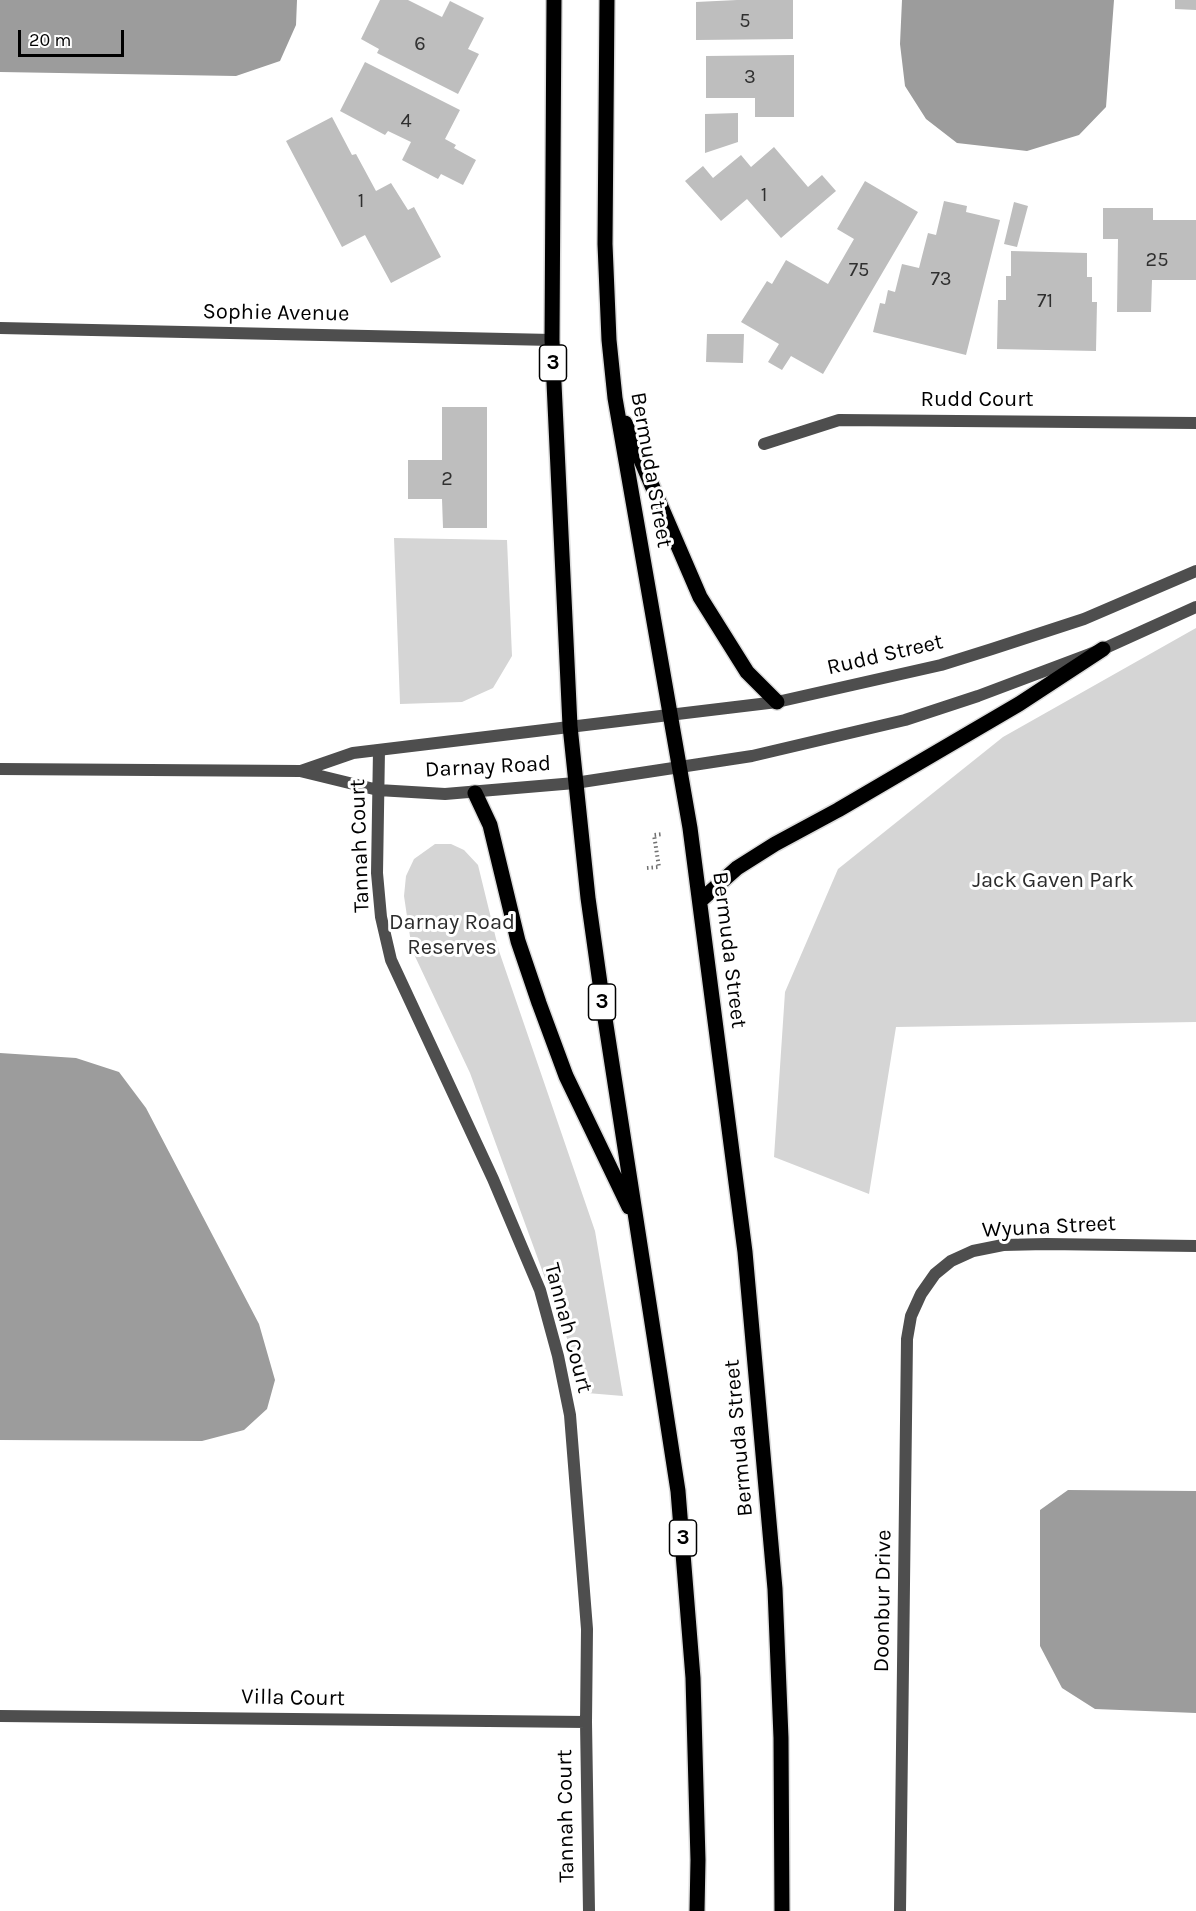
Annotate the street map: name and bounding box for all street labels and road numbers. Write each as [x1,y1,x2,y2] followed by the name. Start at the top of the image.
[202,299,350,327] street label: Sophie Avenue
[540,345,566,381] road number: 3
[920,387,1034,413] street label: Rudd Court
[624,390,678,550] street label: Bermuda Street
[824,629,946,681] street label: Rudd Street
[424,751,552,783] street label: Darnay Road
[344,779,376,913] street label: Tannah Court
[706,870,752,1030] street label: Bermuda Street
[588,984,616,1020] road number: 3
[981,1210,1117,1244] street label: Wyuna Street
[538,1260,598,1396] street label: Tannah Court
[719,1358,759,1518] street label: Bermuda Street
[670,1520,696,1556] road number: 3
[869,1529,897,1673] street label: Doonbur Drive
[241,1684,345,1712] street label: Villa Court
[552,1749,580,1883] street label: Tannah Court

